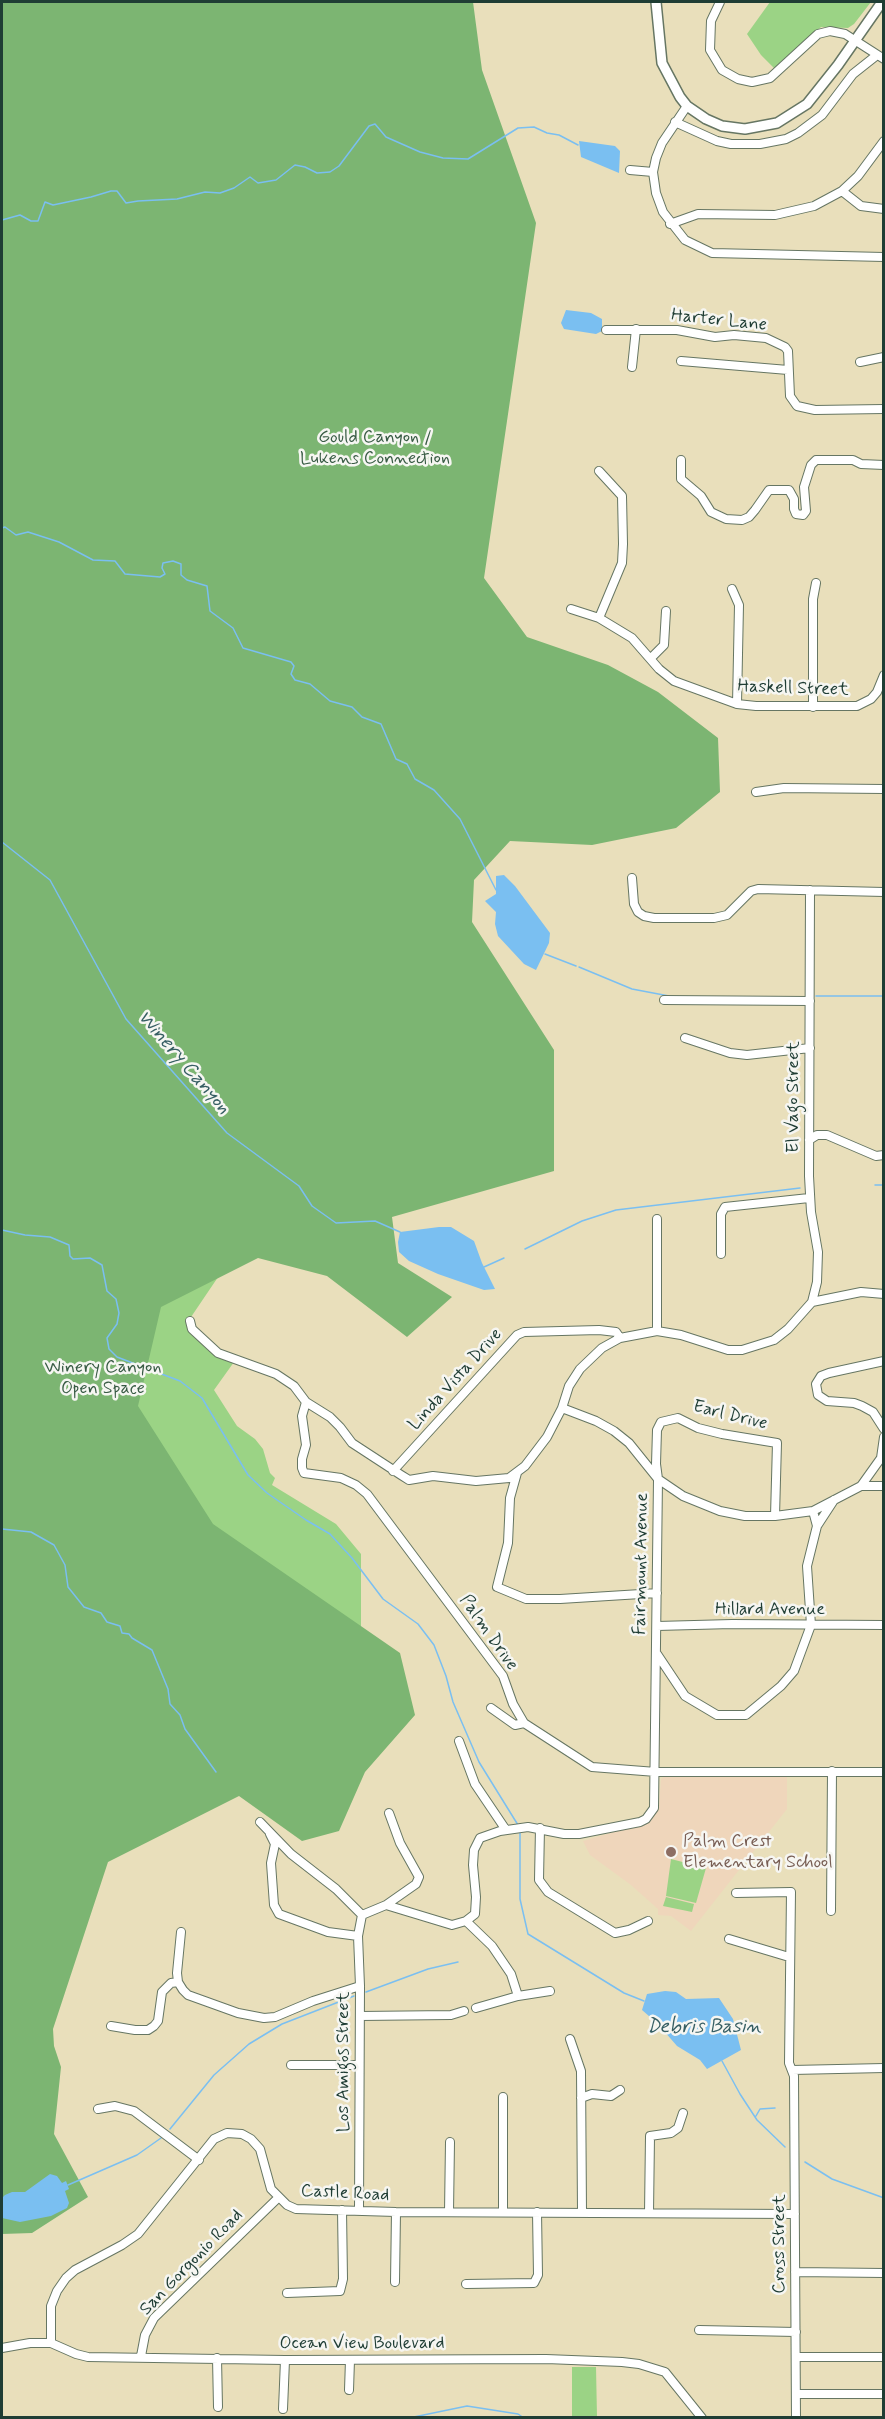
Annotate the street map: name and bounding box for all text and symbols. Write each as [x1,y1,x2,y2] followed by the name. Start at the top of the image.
[670,305,768,337] street label: Harter Lane
[300,427,450,470] park label: Gould Canyon / Lukens Connection
[737,676,849,702] street label: Haskell Street
[131,1006,235,1120] water label: Winery Canyon
[783,1041,805,1153] street label: El Vago Street
[405,1325,507,1435] street label: Linda Vista Drive
[45,1357,161,1400] park label: Winery Canyon Open Space
[691,1396,769,1436] street label: Earl Drive
[630,1493,654,1635] street label: Fairmount Avenue
[454,1591,522,1675] street label: Palm Drive
[715,1599,825,1621] street label: Hillard Avenue
[683,1831,833,1874] place label: Palm Crest Elementary School
[664,1845,678,1859] marker: Palm Crest Elementary School
[333,1992,355,2132] street label: Los Amigos Street
[647,2016,761,2040] water label: Debris Basin
[300,2181,390,2207] street label: Castle Road
[769,2194,791,2294] street label: Cross Street
[136,2205,248,2321] street label: San Gorgonio Road
[279,2333,445,2355] street label: Ocean View Boulevard

